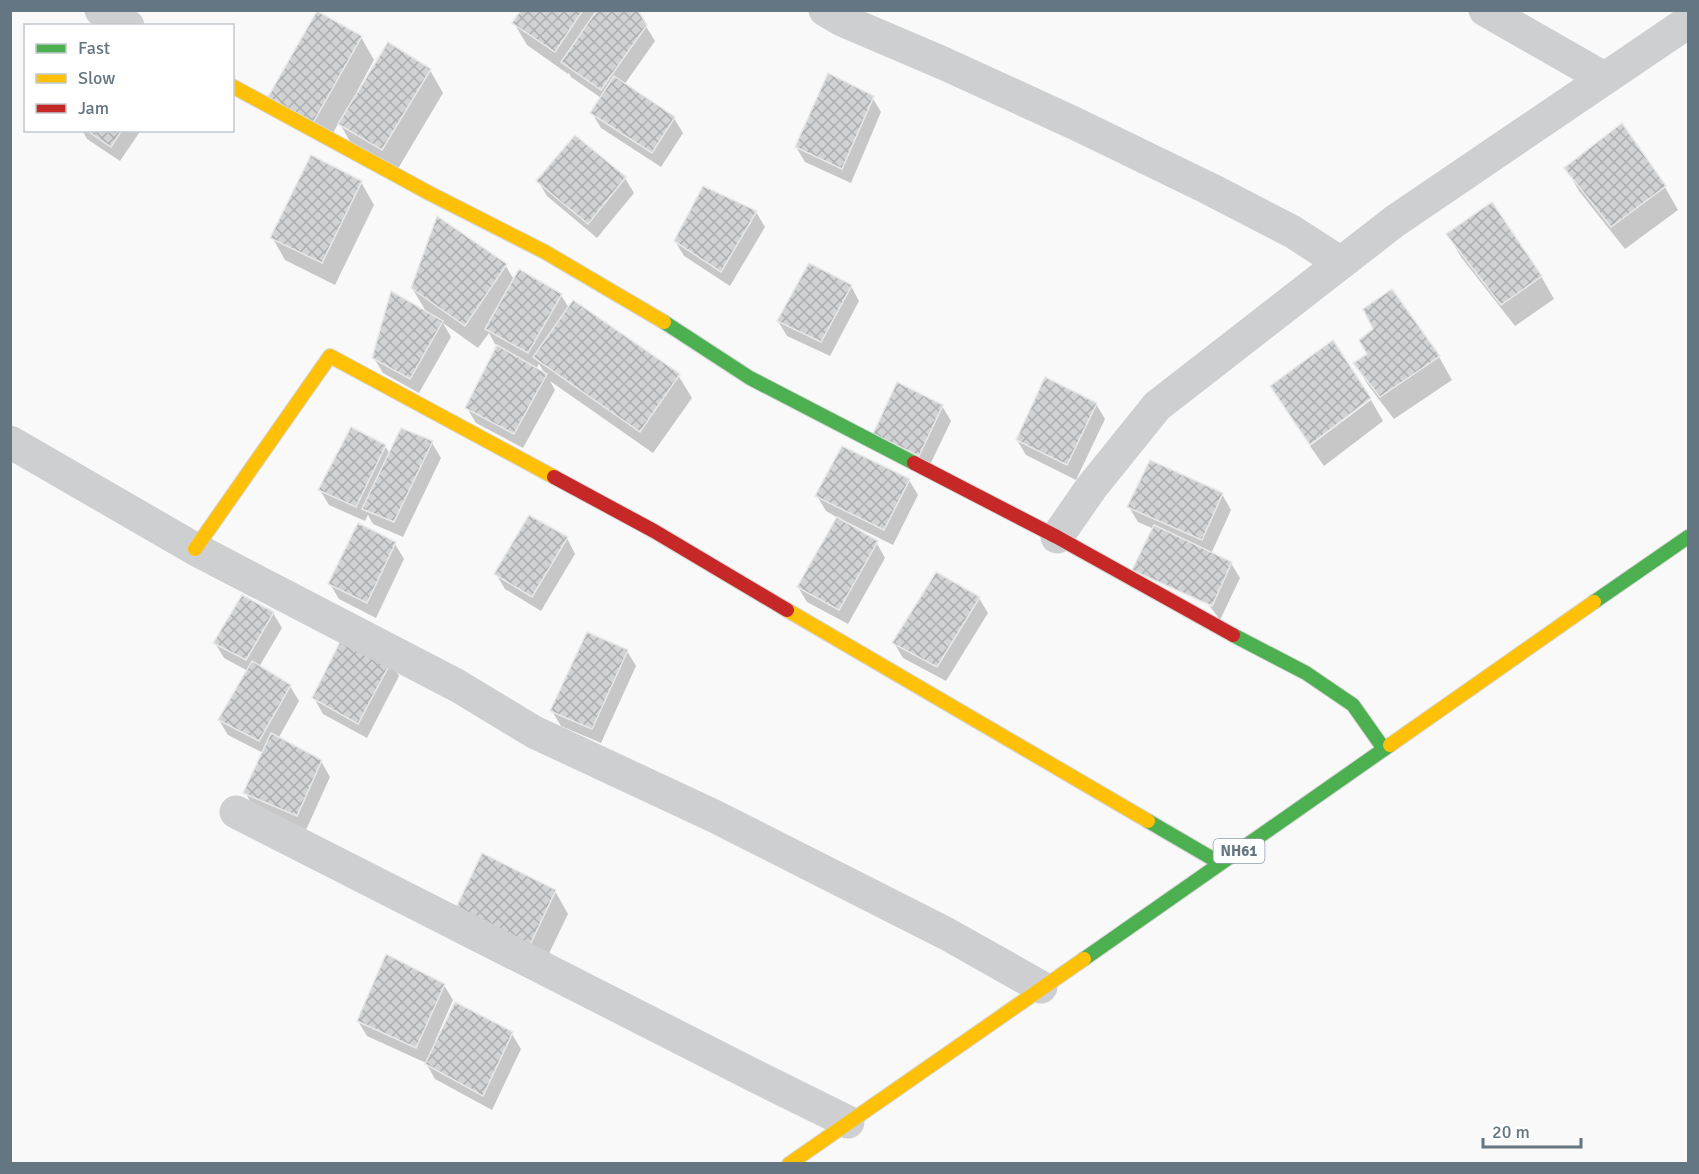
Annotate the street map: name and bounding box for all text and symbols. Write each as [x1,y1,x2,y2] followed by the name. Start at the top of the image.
[24,24,234,132] legend
[78,37,110,59] text: Fast
[78,67,115,89] text: Slow
[78,97,109,119] text: Jam
[1214,839,1264,863] road number: NH61
[1483,1111,1580,1149] scale bar
[1492,1121,1530,1143] text: 20 m

